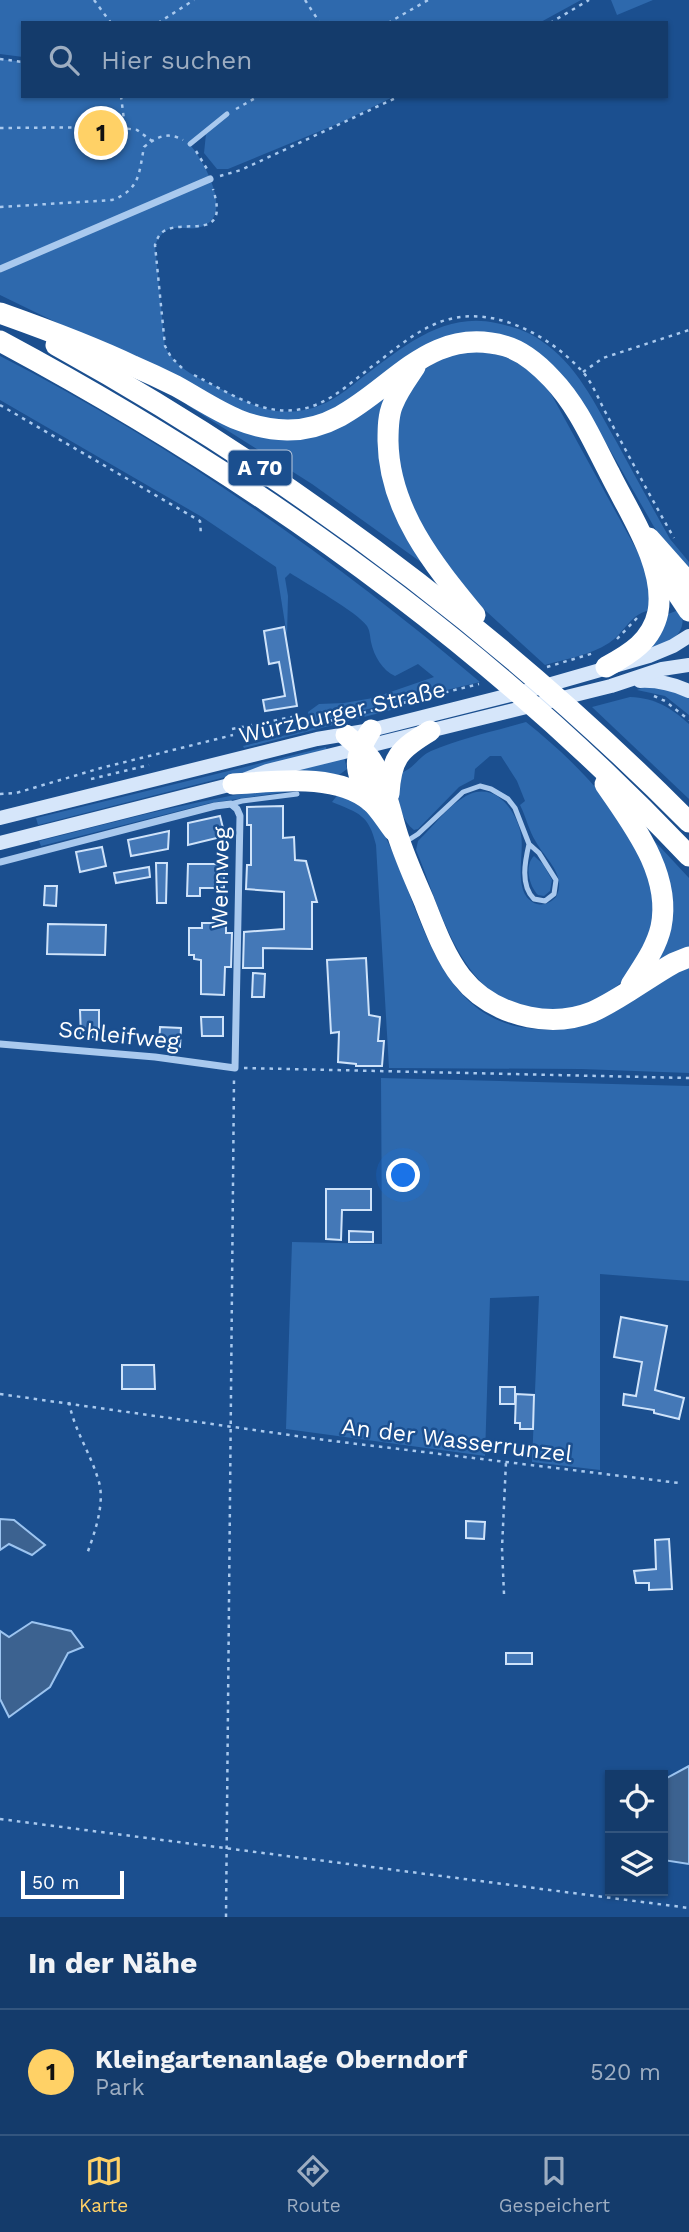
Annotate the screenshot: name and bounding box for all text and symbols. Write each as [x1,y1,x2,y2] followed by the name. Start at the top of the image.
[21,21,668,98] search box
[45,41,83,79] icon: search
[101,45,252,75] text: Hier suchen
[78,107,124,159] pin: 1
[229,450,292,486] road number: A 70
[236,676,448,749] street label: Würzburger Straße
[206,826,235,929] street label: Wernweg
[57,1016,182,1055] street label: Schleifweg
[386,1158,420,1192] your location
[340,1413,574,1468] street label: An der Wasserrunzel
[605,1770,668,1896] map controls
[605,1770,668,1833] button: locate
[605,1833,668,1896] button: layers
[21,1868,124,1900] scale bar
[32,1871,79,1894] text: 50 m
[28,1945,197,1980] text: In der Nähe
[95,2044,467,2074] text: Kleingartenanlage Oberndorf
[46,2059,56,2086] text: 1
[590,2059,661,2086] text: 520 m
[95,2074,144,2101] text: Park
[79,2152,128,2217] tab: Karte
[286,2152,341,2217] tab: Route
[499,2152,610,2217] tab: Gespeichert

